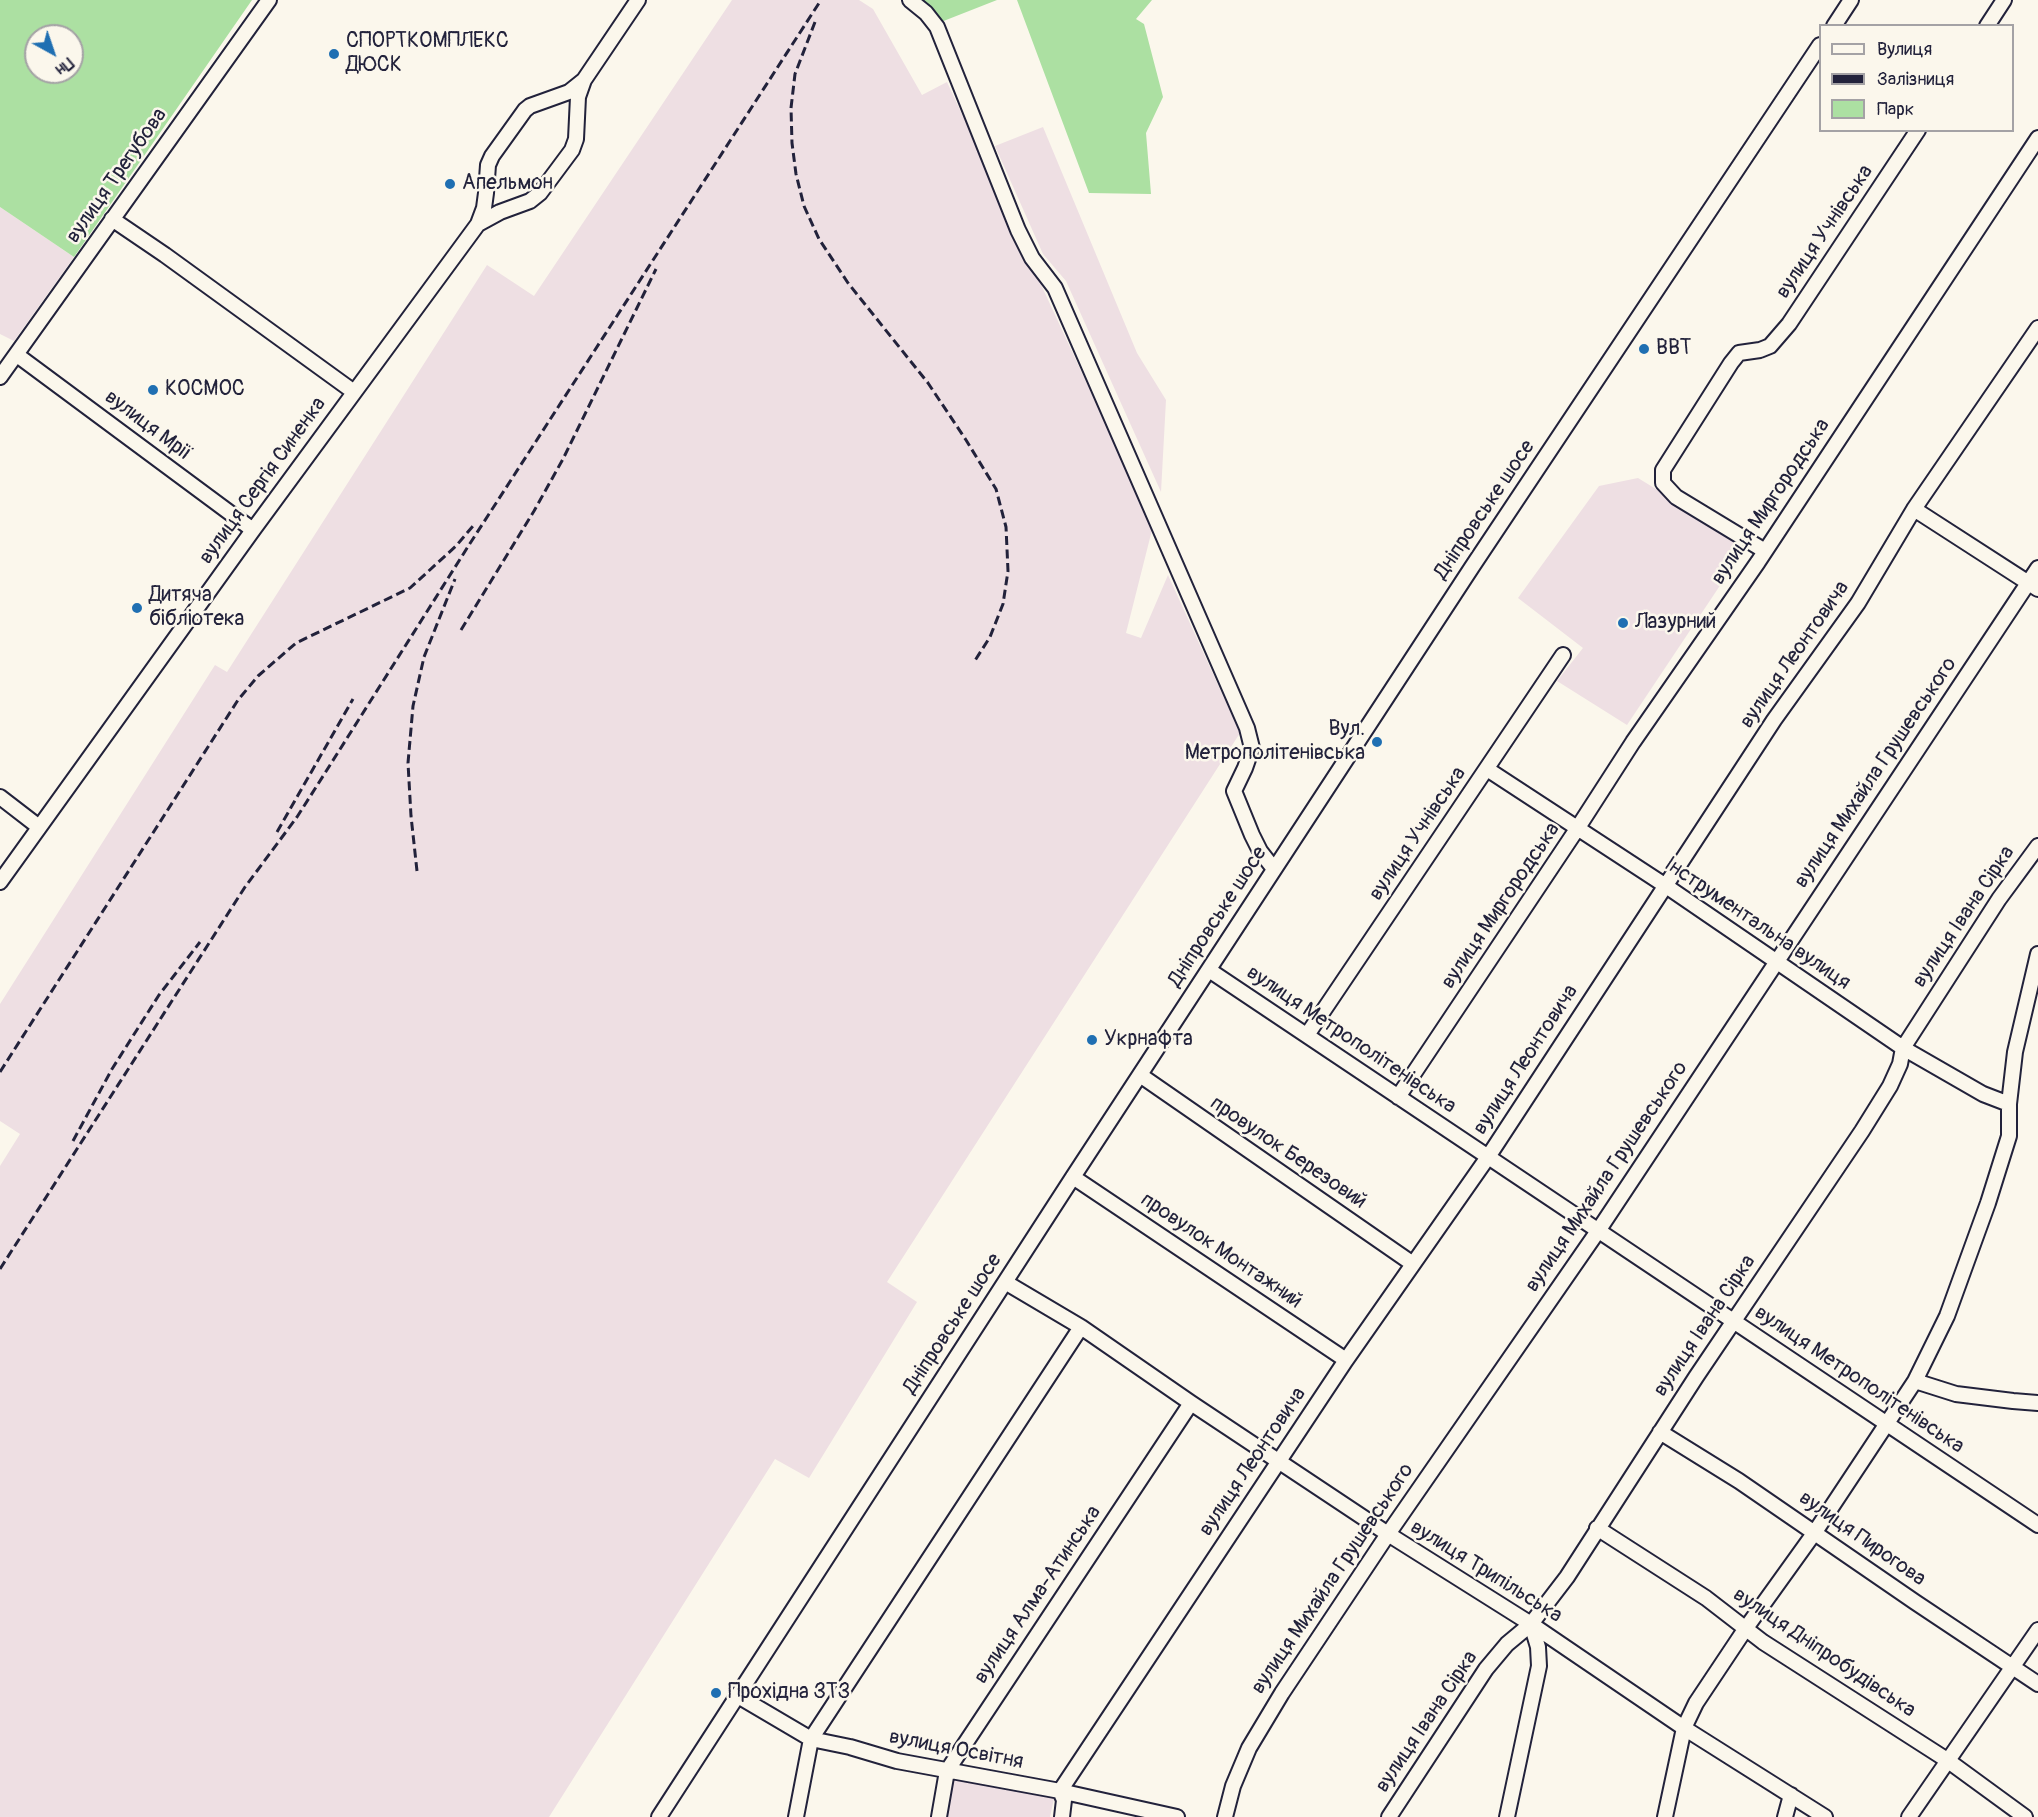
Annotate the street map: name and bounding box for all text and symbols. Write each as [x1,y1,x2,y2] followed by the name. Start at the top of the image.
[24,24,84,84] north arrow
[1819,24,2014,132] legend
[346,29,509,79] place label: СПОРТКОМПЛЕКС ДЮСК
[1877,38,1932,61] text: Вулиця
[327,47,341,61] marker: СПОРТКОМПЛЕКС ДЮСК
[51,53,77,80] text: Пн
[1877,68,1954,91] text: Залізниця
[1877,98,1914,121] text: Парк
[61,104,173,248] street label: вулиця Трегубова
[1771,160,1879,304] street label: вулиця Учнівська
[462,171,553,197] place label: Апельмон
[443,177,457,191] marker: Апельмон
[1656,336,1691,362] place label: ВВТ
[1637,342,1651,356] marker: ВВТ
[165,377,245,403] place label: КОСМОС
[146,383,160,397] marker: КОСМОС
[99,385,197,467] street label: вулиця Мрії
[194,393,332,569] street label: вулиця Сергія Синенка
[1706,414,1836,590] street label: вулиця Миргородська
[1429,436,1541,584] street label: Дніпровське шосе
[1735,577,1855,733] street label: вулиця Леонтовича
[149,583,244,633] place label: Дитяча бібліотека
[130,601,144,615] marker: Дитяча бібліотека
[1635,610,1716,636] place label: Лазурний
[1616,616,1630,630] marker: Лазурний
[1789,653,1963,893] street label: вулиця Михайла Грушевського
[1185,717,1365,767] place label: Вул. Метрополітенівська
[1370,735,1384,749] marker: Вул. Метрополітенівська
[1364,762,1472,906] street label: вулиця Учнівська
[1436,818,1566,994] street label: вулиця Миргородська
[1907,841,2021,993] street label: вулиця Івана Сірка
[1163,842,1273,992] street label: Дніпровське шосе
[1659,852,1855,996] street label: Інструментальна вулиця
[1241,960,1461,1120] street label: вулиця Метрополітенівська
[1468,980,1584,1140] street label: вулиця Леонтовича
[1104,1027,1193,1053] place label: Укрнафта
[1085,1033,1099,1047] marker: Укрнафта
[1520,1057,1694,1297] street label: вулиця Михайла Грушевського
[1205,1091,1371,1215] street label: провулок Березовий
[1135,1188,1307,1314] street label: провулок Монтажний
[898,1249,1008,1399] street label: Дніпровське шосе
[1648,1250,1762,1402] street label: вулиця Івана Сірка
[1749,1300,1969,1460] street label: вулиця Метрополітенівська
[1194,1383,1312,1541] street label: вулиця Леонтовича
[1246,1459,1420,1699] street label: вулиця Михайла Грушевського
[1794,1486,1930,1592] street label: вулиця Пирогова
[969,1501,1107,1689] street label: вулиця Алма-Атинська
[1405,1515,1567,1629] street label: вулиця Трипільська
[1728,1583,1920,1723] street label: вулиця Дніпробудівська
[1370,1646,1484,1798] street label: вулиця Івана Сірка
[728,1680,850,1706] place label: Прохідна ЗТЗ
[709,1686,723,1700] marker: Прохідна ЗТЗ
[887,1725,1025,1775] street label: вулиця Освітня

